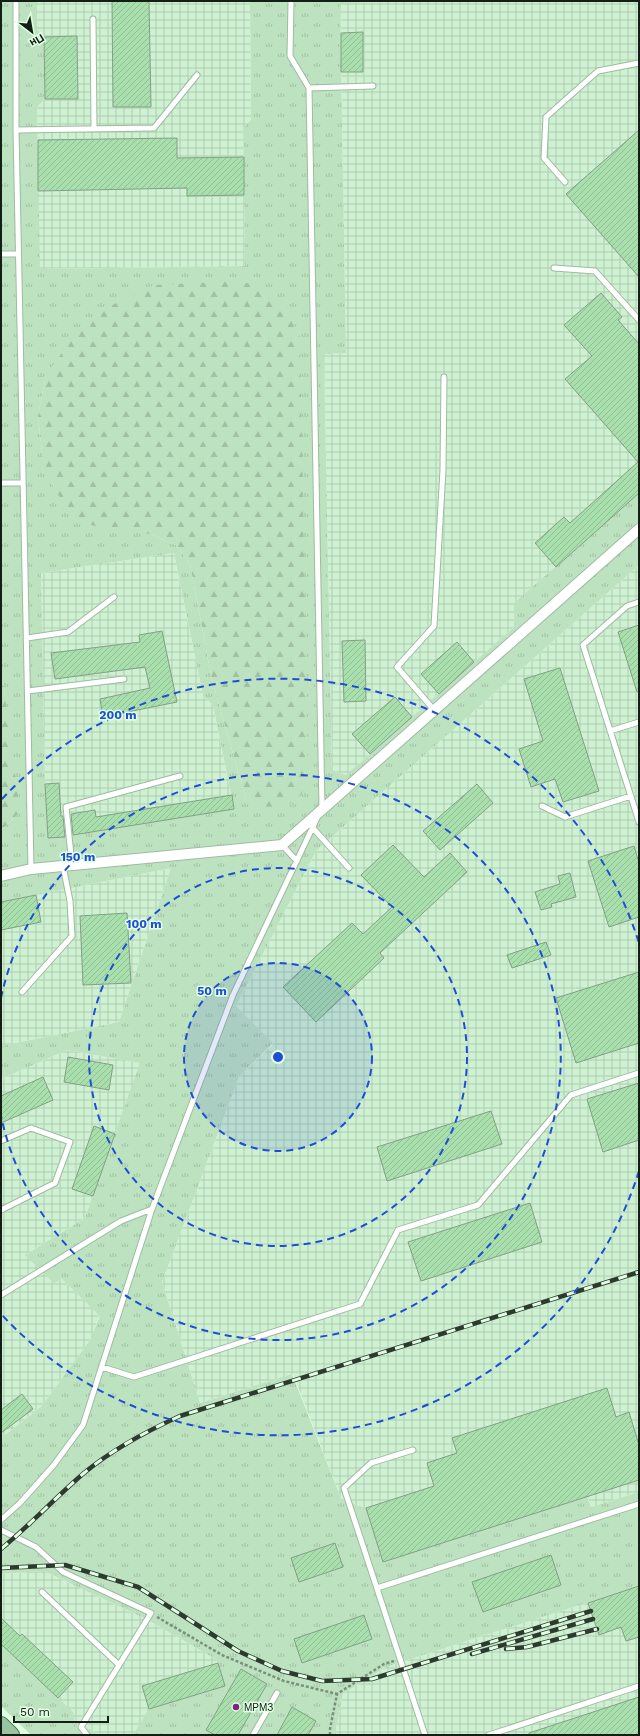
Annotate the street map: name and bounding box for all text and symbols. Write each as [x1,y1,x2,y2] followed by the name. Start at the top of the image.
[12,12,52,52] north arrow
[27,31,46,49] text: Пн
[99,708,137,722] text: 200 m
[61,850,95,864] text: 150 m
[126,917,162,931] text: 100 m
[197,984,227,998] text: 50 m
[271,1050,285,1064] centre of rings
[14,1698,108,1724] scale bar
[231,1702,241,1712] marker: МРМЗ
[244,1702,273,1713] place label: МРМЗ
[20,1705,50,1719] text: 50 m

